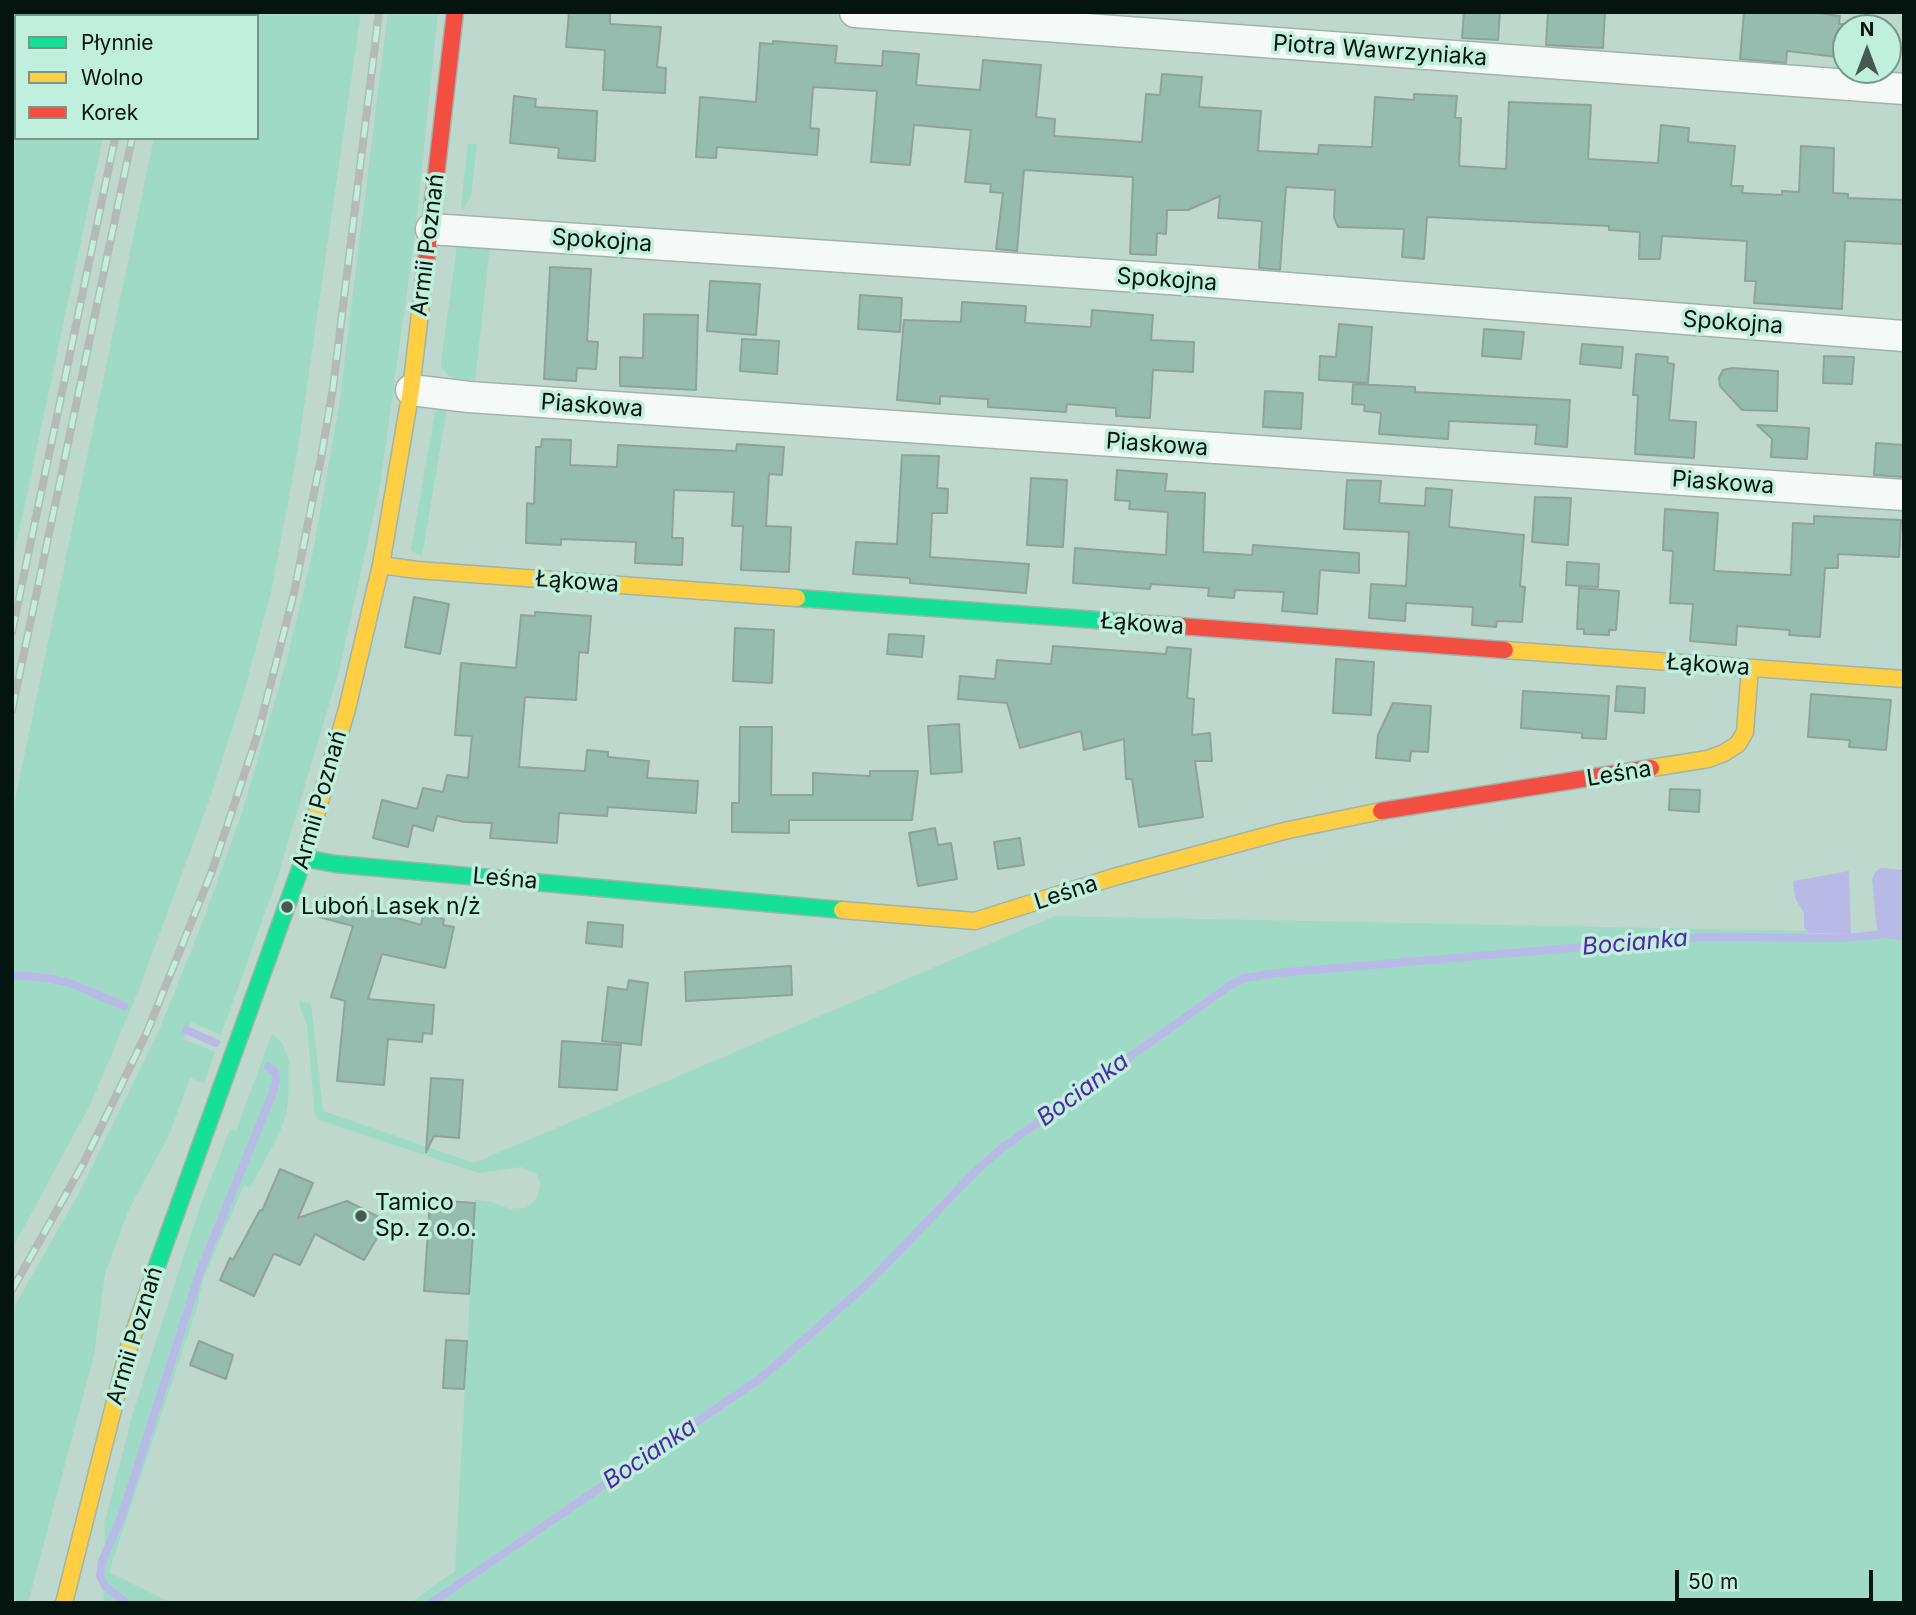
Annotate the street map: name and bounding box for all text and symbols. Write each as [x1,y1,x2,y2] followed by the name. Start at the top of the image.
[14,14,259,140] legend
[1832,14,1902,84] north arrow
[1860,18,1874,41] text: N
[81,30,154,55] text: Płynnie
[1272,30,1488,72] street label: Piotra Wawrzyniaka
[81,65,143,90] text: Wolno
[81,100,138,125] text: Korek
[406,172,450,318] street label: Armii Poznań
[551,224,653,258] street label: Spokojna
[1116,263,1218,297] street label: Spokojna
[1682,306,1784,340] street label: Spokojna
[540,389,644,423] street label: Piaskowa
[1105,428,1209,462] street label: Piaskowa
[1671,466,1775,500] street label: Piaskowa
[534,565,620,599] street label: Łąkowa
[1099,607,1185,641] street label: Łąkowa
[1665,648,1751,682] street label: Łąkowa
[287,727,353,873] street label: Armii Poznań
[1585,755,1653,793] street label: Leśna
[471,862,539,896] street label: Leśna
[1031,870,1101,916] street label: Leśna
[301,893,481,921] place label: Luboń Lasek n/ż
[279,899,295,915] marker: Luboń Lasek n/ż
[1581,924,1689,962] water label: Bocianka
[1032,1047,1134,1133] water label: Bocianka
[375,1189,477,1243] place label: Tamico Sp. z o.o.
[353,1208,369,1224] marker: Tamico Sp. z o.o.
[101,1263,169,1409] street label: Armii Poznań
[598,1412,702,1496] water label: Bocianka
[1678,1556,1876,1600] scale bar
[1688,1569,1738,1594] text: 50 m

